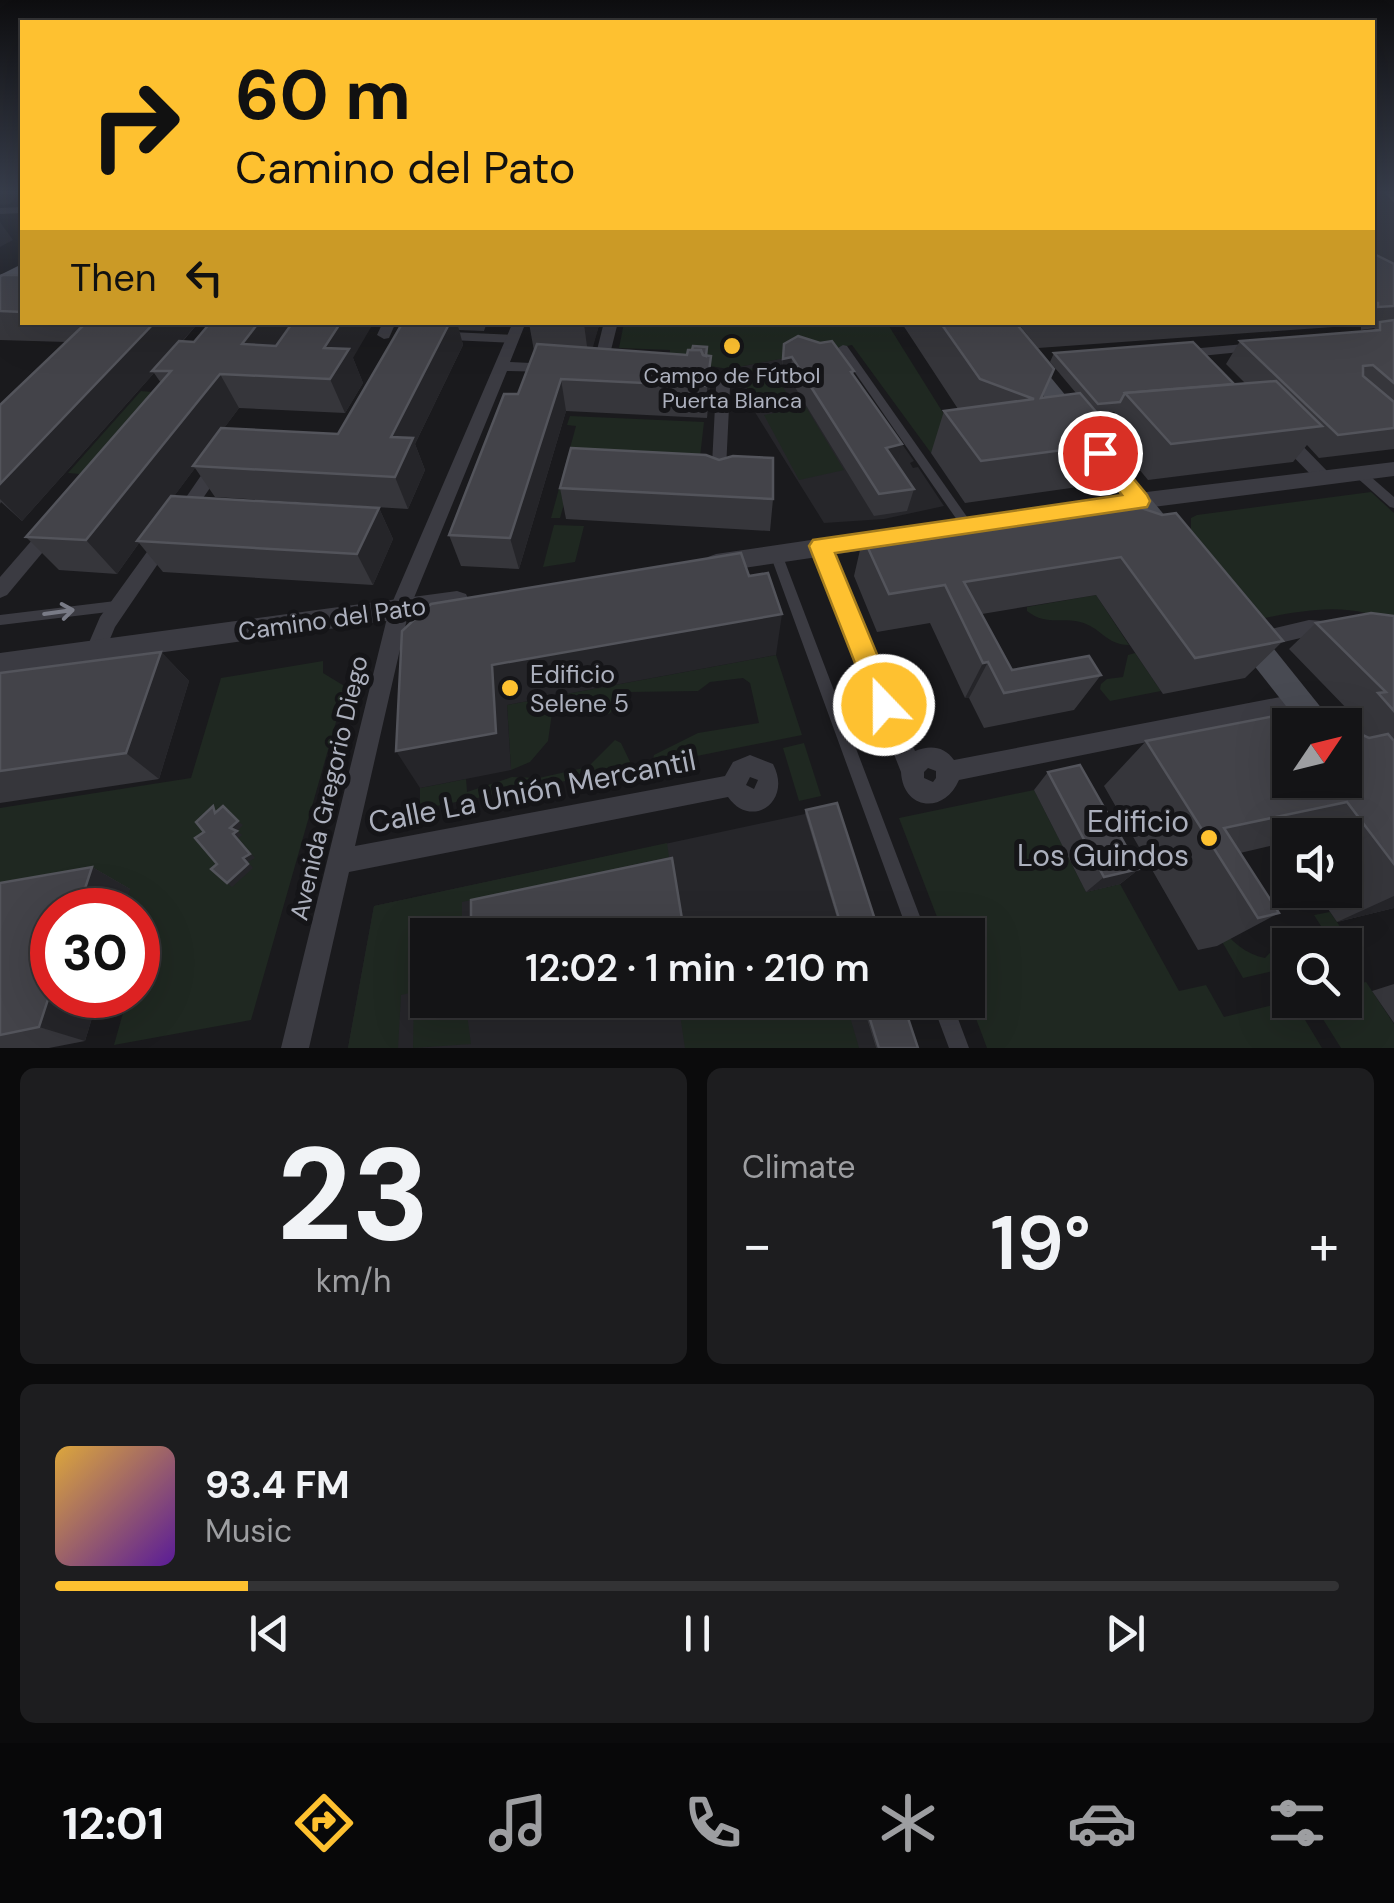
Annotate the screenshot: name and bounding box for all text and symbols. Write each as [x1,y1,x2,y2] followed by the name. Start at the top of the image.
[235,50,411,141] text: 60 m
[70,60,200,190] icon: right
[235,138,576,197] text: Camino del Pato
[177,250,232,305] icon: left
[70,253,157,303] text: Then
[721,335,743,357] marker: Campo de Fútbol Puerta Blanca
[644,361,820,415] place label: Campo de Fútbol Puerta Blanca
[1058,411,1143,496] pin
[1073,426,1128,481] icon: arrive
[236,589,428,649] street label: Camino del Pato
[43,603,75,621] one-way arrow
[282,652,376,924] street label: Avenida Gregorio Diego
[832,653,936,757] position arrow
[530,658,629,720] place label: Edificio Selene 5
[499,677,521,699] marker: Edificio Selene 5
[1272,708,1362,798] north arrow
[1272,708,1362,1018] map controls
[365,740,699,842] street label: Calle La Unión Mercantil
[1017,802,1189,875] place label: Edificio Los Guindos
[1272,818,1362,908] button: sound
[1198,827,1220,849] marker: Edificio Los Guindos
[30,888,160,1018] speed limit sign: 30
[1272,928,1362,1018] button: search
[525,943,870,993] text: 12:02 · 1 min · 210 m
[277,1110,430,1279] text: 23
[742,1146,856,1188] text: Climate
[990,1195,1091,1292] text: 19°
[742,1209,772,1281] text: −
[1309,1209,1339,1281] text: +
[316,1260,391,1302] text: km/h
[205,1460,350,1510] text: 93.4 FM
[205,1510,292,1552] text: Music
[242,1606,297,1661] icon: previous
[670,1606,725,1661] icon: pause
[1098,1606,1153,1661] icon: next
[289,1788,359,1858] icon: directions
[483,1788,553,1858] icon: music
[678,1788,748,1858] icon: phone
[873,1788,943,1858] icon: climate
[1067,1788,1137,1858] icon: car
[1262,1788,1332,1858] icon: filters
[62,1794,164,1853] text: 12:01

